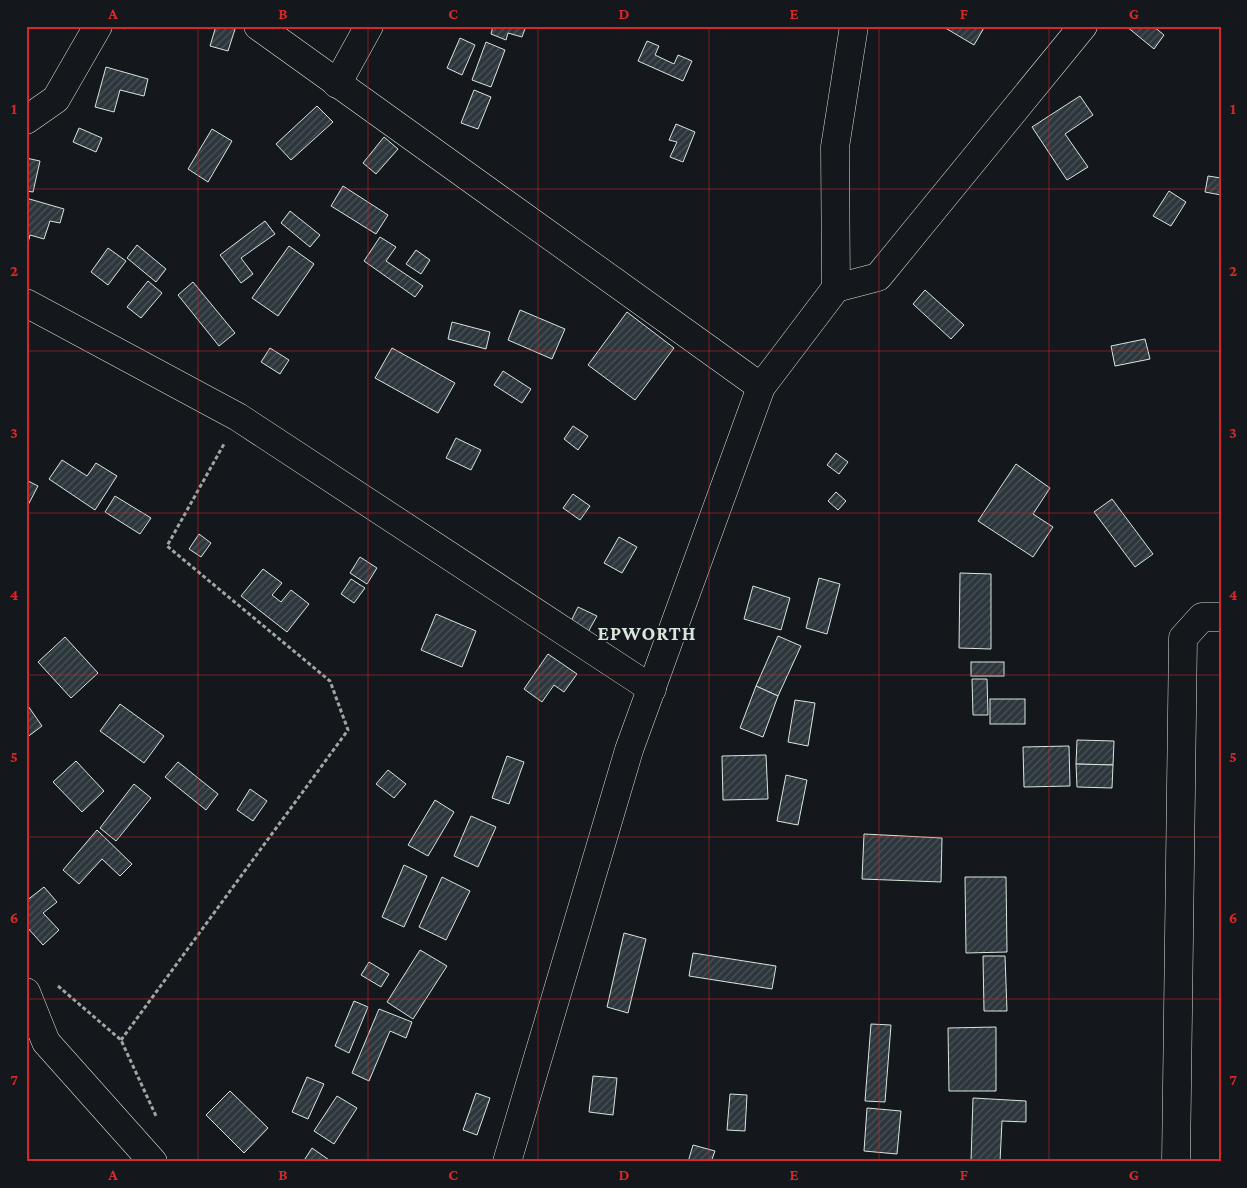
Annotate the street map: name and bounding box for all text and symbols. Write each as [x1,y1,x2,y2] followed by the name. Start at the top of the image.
[107,5,118,22] text: A
[278,5,288,22] text: B
[448,5,458,22] text: C
[618,5,630,22] text: D
[789,5,799,22] text: E
[960,5,969,22] text: F
[1129,5,1139,22] text: G
[11,100,17,117] text: 1
[1230,100,1236,117] text: 1
[10,262,18,279] text: 2
[1229,262,1237,279] text: 2
[10,424,18,441] text: 3
[1229,424,1237,441] text: 3
[10,586,19,603] text: 4
[1229,586,1238,603] text: 4
[598,622,696,644] district label: EPWORTH
[10,748,18,765] text: 5
[1229,748,1237,765] text: 5
[10,909,18,926] text: 6
[1229,909,1237,926] text: 6
[10,1071,18,1088] text: 7
[1229,1071,1237,1088] text: 7
[107,1166,118,1183] text: A
[278,1166,288,1183] text: B
[448,1166,458,1183] text: C
[618,1166,630,1183] text: D
[789,1166,799,1183] text: E
[960,1166,969,1183] text: F
[1129,1166,1139,1183] text: G

